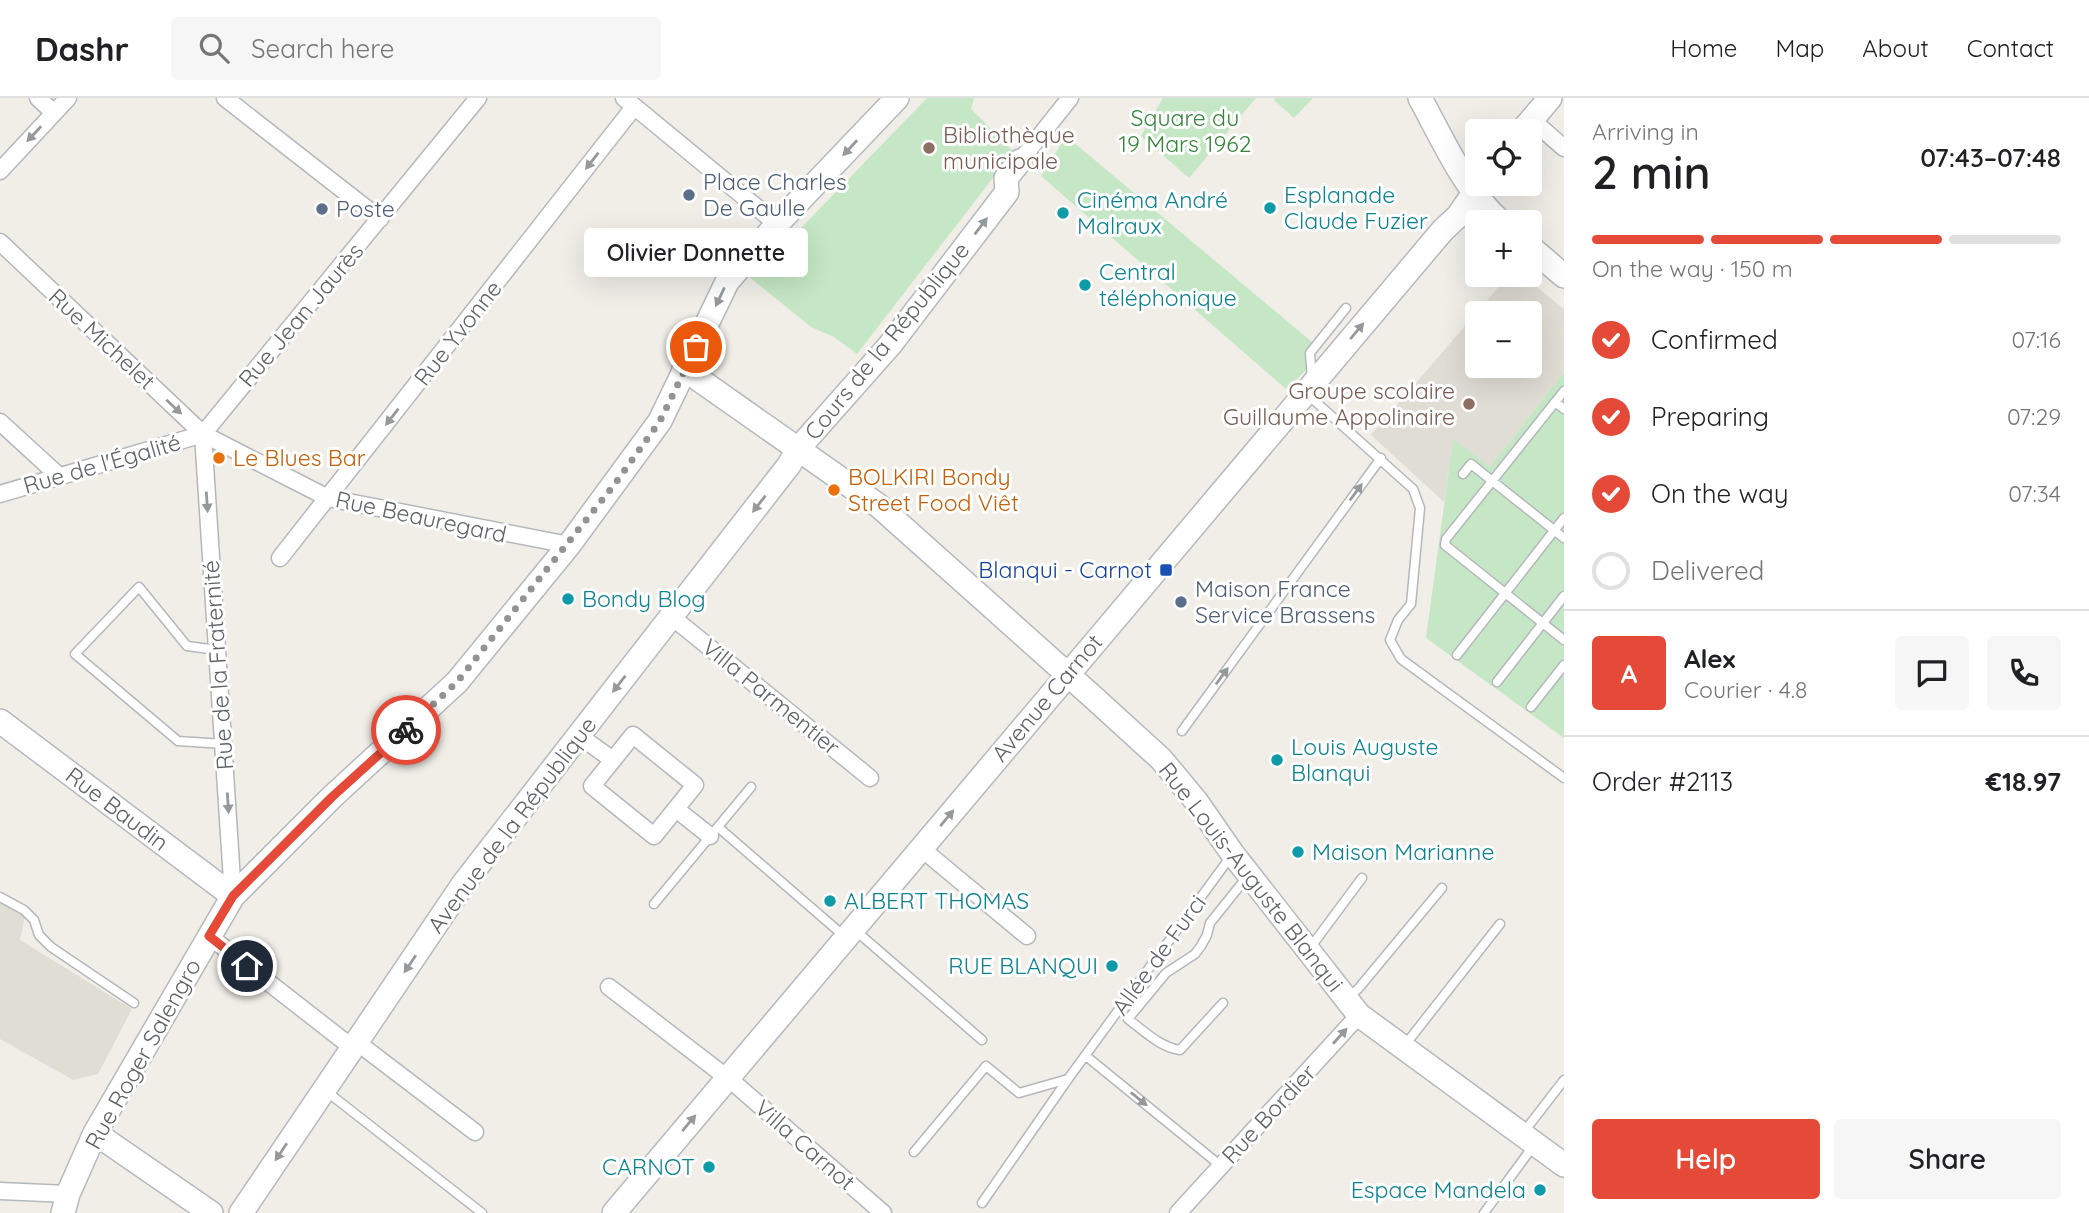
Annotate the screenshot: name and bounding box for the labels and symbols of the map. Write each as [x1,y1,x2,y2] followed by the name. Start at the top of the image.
[1119,103,1251,158] park label: Square du 19 Mars 1962
[943,120,1075,175] place label: Bibliothèque municipale
[27,125,43,142] one-way arrow
[842,139,859,156] one-way arrow
[921,140,937,156] marker: Bibliothèque municipale
[585,152,600,169] one-way arrow
[703,167,847,222] place label: Place Charles De Gaulle
[1284,180,1428,235] place label: Esplanade Claude Fuzier
[1077,185,1228,240] place label: Cinéma André Malraux
[681,187,697,203] marker: Place Charles De Gaulle
[336,194,395,223] place label: Poste
[1262,200,1278,216] marker: Esplanade Claude Fuzier
[314,201,330,217] marker: Poste
[1055,205,1071,221] marker: Cinéma André Malraux
[973,217,987,235] one-way arrow
[584,228,808,277] callout: Olivier Donnette
[798,236,975,445] street label: Cours de la République
[232,237,369,393] street label: Rue Jean Jaurès
[1099,257,1237,312] place label: Central téléphonique
[407,274,508,391] street label: Rue Yvonne
[1077,277,1093,293] marker: Central téléphonique
[43,282,162,396] street label: Rue Michelet
[714,286,725,307] one-way arrow
[666,317,726,377] pin
[1349,322,1365,340] one-way arrow
[1223,376,1455,431] place label: Groupe scolaire Guillaume Appolinaire
[1461,396,1477,412] marker: Groupe scolaire Guillaume Appolinaire
[165,399,182,415] one-way arrow
[385,408,399,426] one-way arrow
[20,427,184,500] street label: Rue de l'Égalité
[233,443,366,472] place label: Le Blues Bar
[211,450,227,466] marker: Le Blues Bar
[848,462,1019,517] place label: BOLKIRI Bondy Street Food Viêt
[826,482,842,498] marker: BOLKIRI Bondy Street Food Viêt
[1349,483,1363,501] one-way arrow
[333,484,509,549] street label: Rue Beauregard
[202,492,213,514] one-way arrow
[751,495,766,513] one-way arrow
[978,555,1152,584] place label: Blanqui - Carnot
[196,559,239,771] street label: Rue de la Fraternité
[1158,562,1174,578] marker: Blanqui - Carnot
[1195,574,1375,629] place label: Maison France Service Brassens
[582,584,706,613] place label: Bondy Blog
[560,591,576,607] marker: Bondy Blog
[1173,594,1189,610] marker: Maison France Service Brassens
[985,628,1109,767] street label: Avenue Carnot
[696,632,846,761] street label: Villa Parmentier
[1215,667,1229,685] one-way arrow
[611,674,626,692] one-way arrow
[371,695,441,765] courier
[421,711,602,939] street label: Avenue de la République
[1291,732,1438,787] place label: Louis Auguste Blanqui
[1269,752,1285,768] marker: Louis Auguste Blanqui
[1153,756,1350,997] street label: Rue Louis-Auguste Blanqui
[60,760,175,857] street label: Rue Baudin
[223,792,234,814] one-way arrow
[939,810,954,827] one-way arrow
[1312,837,1494,866] place label: Maison Marianne
[1290,844,1306,860] marker: Maison Marianne
[844,886,1029,915] place label: ALBERT THOMAS
[1105,889,1212,1021] street label: Allée de Furci
[822,893,838,909] marker: ALBERT THOMAS
[217,936,277,996] pin
[948,951,1098,980] place label: RUE BLANQUI
[78,953,207,1154] street label: Rue Roger Salengro
[404,955,417,974] one-way arrow
[1104,958,1120,974] marker: RUE BLANQUI
[1332,1028,1348,1045] one-way arrow
[1215,1058,1322,1169] street label: Rue Bordier
[1129,1092,1147,1107] one-way arrow
[749,1093,862,1196] street label: Villa Carnot
[681,1114,696,1131] one-way arrow
[275,1142,288,1162] one-way arrow
[602,1152,695,1181] place label: CARNOT
[701,1159,717,1175] marker: CARNOT
[1351,1175,1526,1204] place label: Espace Mandela
[1532,1182,1548,1198] marker: Espace Mandela

